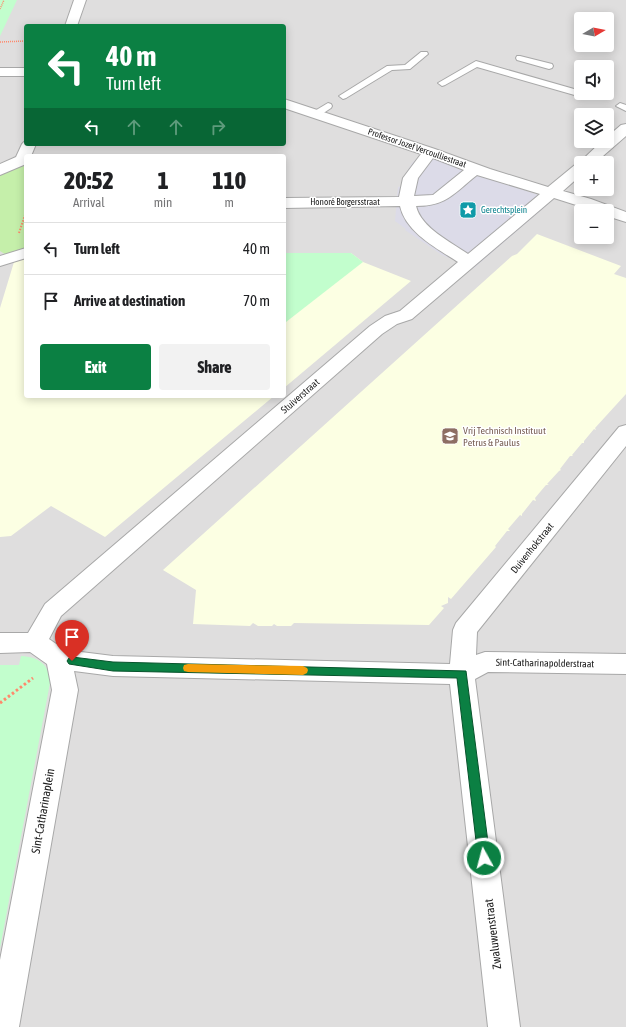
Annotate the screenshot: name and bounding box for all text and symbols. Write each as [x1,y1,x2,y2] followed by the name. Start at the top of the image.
[574,12,614,52] north arrow
[574,12,614,244] map controls
[40,40,92,92] icon: left
[106,40,156,72] text: 40 m
[574,60,614,100] button: sound
[106,73,161,94] text: Turn left
[574,108,614,148] button: layers
[81,116,103,138] icon: left
[123,116,145,138] icon: ahead
[165,116,187,138] icon: ahead
[207,116,229,138] icon: right
[367,126,468,170] street label: Professor Jozef Vercoulliestraat
[574,156,614,196] button: +
[64,167,114,194] text: 20:52
[157,167,169,194] text: 1
[212,167,246,194] text: 110
[73,195,105,210] text: Arrival
[154,195,172,210] text: min
[224,195,234,210] text: m
[310,197,380,207] street label: Honoré Borgersstraat
[458,200,478,220] place icon: Gerechtsplein
[574,204,614,244] button: −
[481,205,527,215] place label: Gerechtsplein
[40,238,62,260] icon: left
[74,240,120,257] text: Turn left
[243,240,270,257] text: 40 m
[40,290,62,312] icon: arrive
[74,292,185,309] text: Arrive at destination
[243,292,270,309] text: 70 m
[40,344,151,390] button: Exit
[159,344,270,390] button: Share
[279,376,321,416] street label: Stuiverstraat
[463,425,546,448] place label: Vrij Technisch Instituut Petrus & Paulus
[440,426,460,446] school or university icon: Vrij Technisch Instituut Petrus & Paulus
[508,521,556,575] street label: Duivenhokstraat
[55,620,89,661] pin
[61,626,83,648] icon: arrive
[496,657,594,669] street label: Sint-Catharinapolderstraat
[29,767,57,855] street label: Sint-Catharinaplein
[463,837,505,879] position arrow
[482,897,504,970] street label: Zwaluwenstraat

